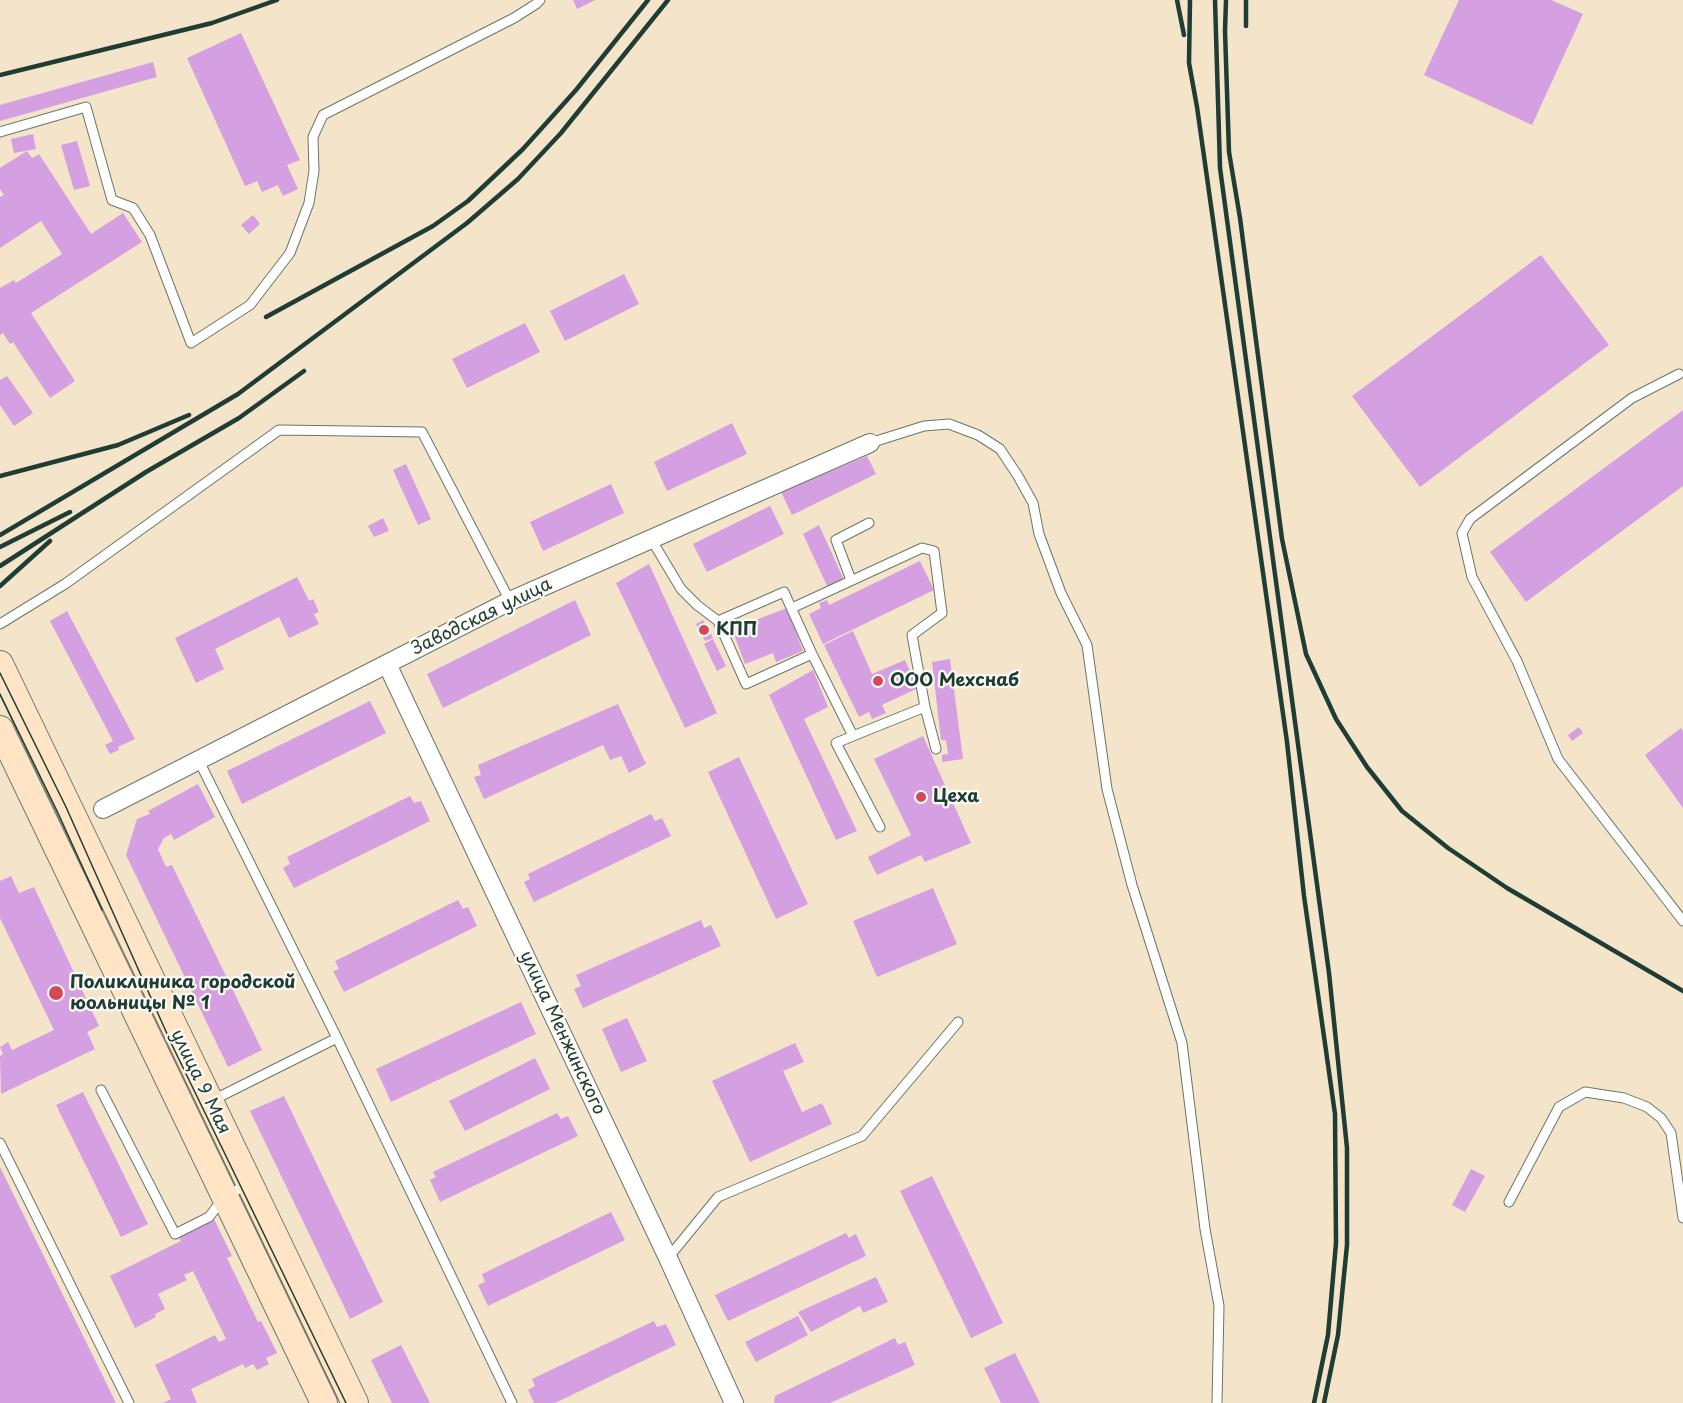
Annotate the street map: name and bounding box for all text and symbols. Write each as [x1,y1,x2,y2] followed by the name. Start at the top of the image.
[408,574,556,660] street label: Заводская улица
[716,619,757,641] place label: КПП
[697,623,711,637] marker: КПП
[890,670,1019,692] place label: ООО Мехснаб
[871,674,885,688] marker: ООО Мехснаб
[933,786,980,808] place label: Цеха
[914,790,928,804] marker: Цеха
[514,948,610,1118] street label: улица Менжинского
[70,972,296,1014] place label: Поликлиника городской юольницы № 1
[47,984,65,1002] marker: Поликлиника городской юольницы № 1
[165,1026,235,1138] street label: улица 9 Мая

